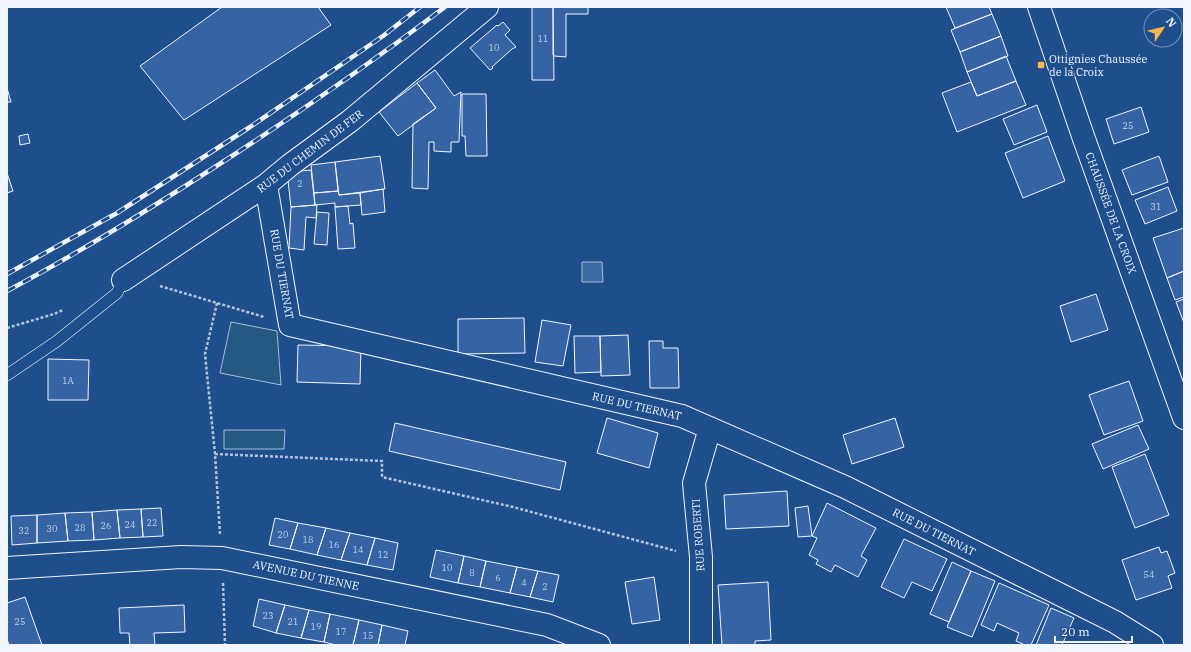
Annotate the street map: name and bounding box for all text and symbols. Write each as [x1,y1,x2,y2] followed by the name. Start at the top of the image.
[1143,8,1183,48] north arrow
[1163,15,1180,30] text: N
[538,33,548,44] house number: 11
[489,42,499,53] house number: 10
[1049,52,1148,79] place label: Ottignies Chaussée de la Croix
[1036,60,1046,70] marker: Ottignies Chaussée de la Croix
[254,106,366,196] street label: RUE DU CHEMIN DE FER
[1123,120,1133,131] house number: 25
[1082,150,1140,276] street label: CHAUSSÉE DE LA CROIX
[297,178,303,189] house number: 2
[1151,201,1161,212] house number: 31
[267,228,297,320] street label: RUE DU TIERNAT
[62,375,75,386] house number: 1A
[591,389,683,423] street label: RUE DU TIERNAT
[688,498,708,572] street label: RUE ROBERTI
[890,505,978,559] street label: RUE DU TIERNAT
[147,517,157,528] house number: 22
[125,519,135,530] house number: 24
[101,520,111,531] house number: 26
[75,522,85,533] house number: 28
[47,523,57,534] house number: 30
[19,525,29,536] house number: 32
[278,529,288,540] house number: 20
[303,534,313,545] house number: 18
[329,539,339,550] house number: 16
[353,544,363,555] house number: 14
[378,549,388,560] house number: 12
[252,557,360,593] street label: AVENUE DU TIENNE
[442,562,452,573] house number: 10
[469,567,475,578] house number: 8
[1144,569,1154,580] house number: 54
[495,572,501,583] house number: 6
[521,577,527,588] house number: 4
[542,581,548,592] house number: 2
[263,610,273,621] house number: 23
[15,616,25,627] house number: 25
[288,616,298,627] house number: 21
[1055,618,1132,644] scale bar
[311,621,321,632] house number: 19
[1061,624,1090,639] text: 20 m
[336,626,346,637] house number: 17
[363,630,373,641] house number: 15

